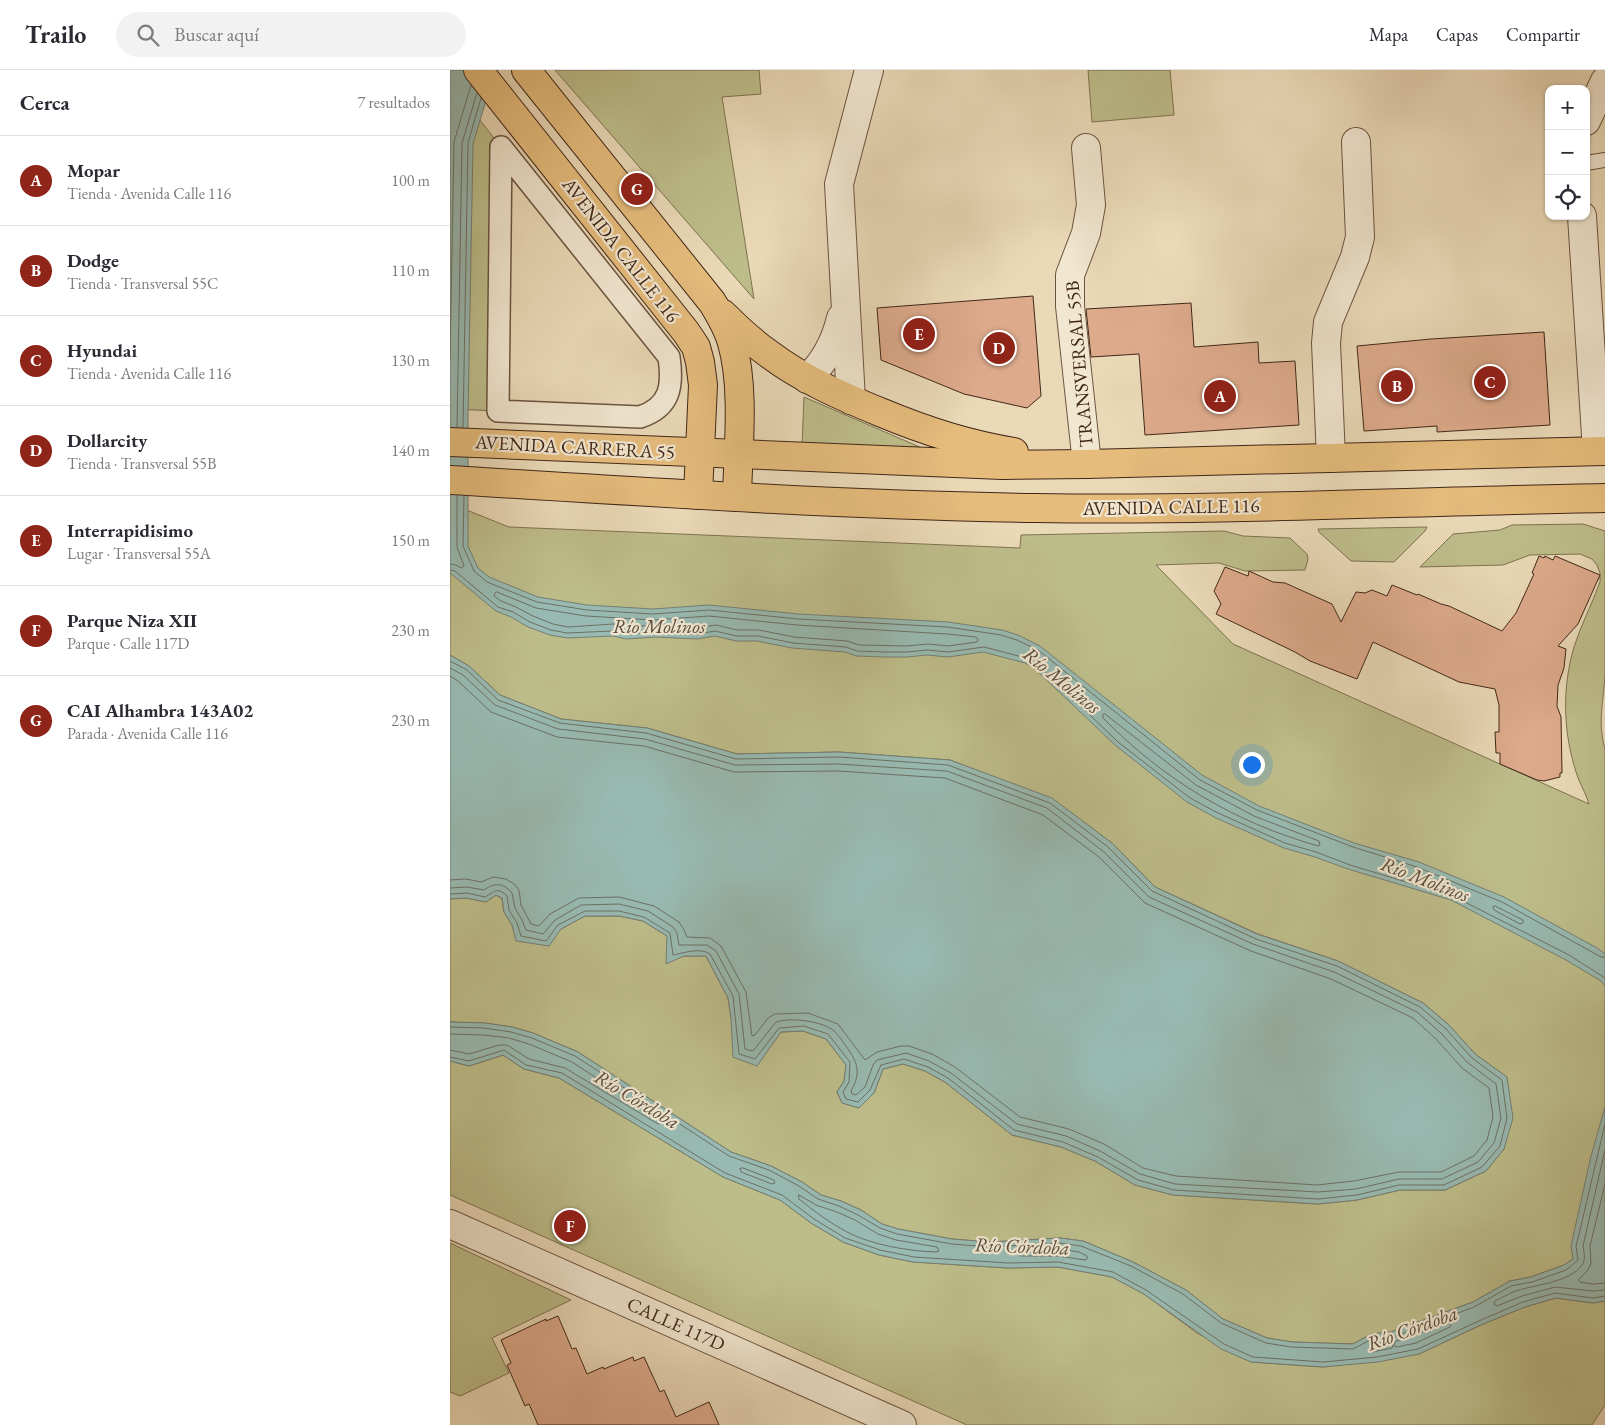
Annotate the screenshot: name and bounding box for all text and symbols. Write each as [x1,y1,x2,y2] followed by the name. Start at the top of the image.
[116,12,466,57] search box
[25,19,86,50] text: Trailo
[134,21,162,49] icon: search
[174,22,259,47] text: Buscar aquí
[1369,23,1408,46] text: Mapa
[1436,23,1478,46] text: Capas
[1506,23,1580,46] text: Compartir
[1545,85,1590,220] map controls
[1545,85,1590,130] button: +
[20,89,70,116] text: Cerca
[358,92,430,113] text: 7 resultados
[1545,130,1590,175] button: −
[67,158,120,183] text: Mopar
[30,170,42,191] text: A
[391,170,430,191] text: 100 m
[621,170,653,208] pin: G
[556,172,685,327] street label: AVENIDA CALLE 116
[1545,175,1590,220] button: locate
[67,183,231,204] text: Tienda · Avenida Calle 116
[67,248,119,273] text: Dodge
[31,260,41,281] text: B
[391,260,430,281] text: 110 m
[67,273,218,294] text: Tienda · Transversal 55C
[1059,280,1099,448] street label: TRANSVERSAL 55B
[903,315,935,353] pin: E
[983,329,1015,367] pin: D
[67,338,137,363] text: Hyundai
[30,350,42,371] text: C
[391,350,430,371] text: 130 m
[67,363,231,384] text: Tienda · Avenida Calle 116
[1474,363,1506,401] pin: C
[1381,367,1413,405] pin: B
[1204,377,1236,415] pin: A
[67,428,147,453] text: Dollarcity
[473,429,676,465] street label: AVENIDA CARRERA 55
[30,440,42,461] text: D
[391,440,430,461] text: 140 m
[67,453,216,474] text: Tienda · Transversal 55B
[1081,493,1260,521] street label: AVENIDA CALLE 116
[67,518,193,543] text: Interrapidisimo
[31,530,41,551] text: E
[391,530,430,551] text: 150 m
[67,543,211,564] text: Lugar · Transversal 55A
[67,608,197,633] text: Parque Niza XII
[613,613,706,639] water label: Río Molinos
[32,620,40,641] text: F
[391,620,430,641] text: 230 m
[67,633,189,654] text: Parque · Calle 117D
[1018,641,1107,720] water label: Río Molinos
[67,698,253,723] text: CAI Alhambra 143A02
[30,710,42,731] text: G
[391,710,430,731] text: 230 m
[67,723,228,744] text: Parada · Avenida Calle 116
[1239,752,1265,778] your location
[1377,850,1473,908] water label: Río Molinos
[590,1063,684,1135] water label: Río Córdoba
[554,1207,586,1245] pin: F
[974,1231,1070,1261] water label: Río Córdoba
[623,1291,729,1357] street label: CALLE 117D
[1363,1300,1461,1356] water label: Río Córdoba

